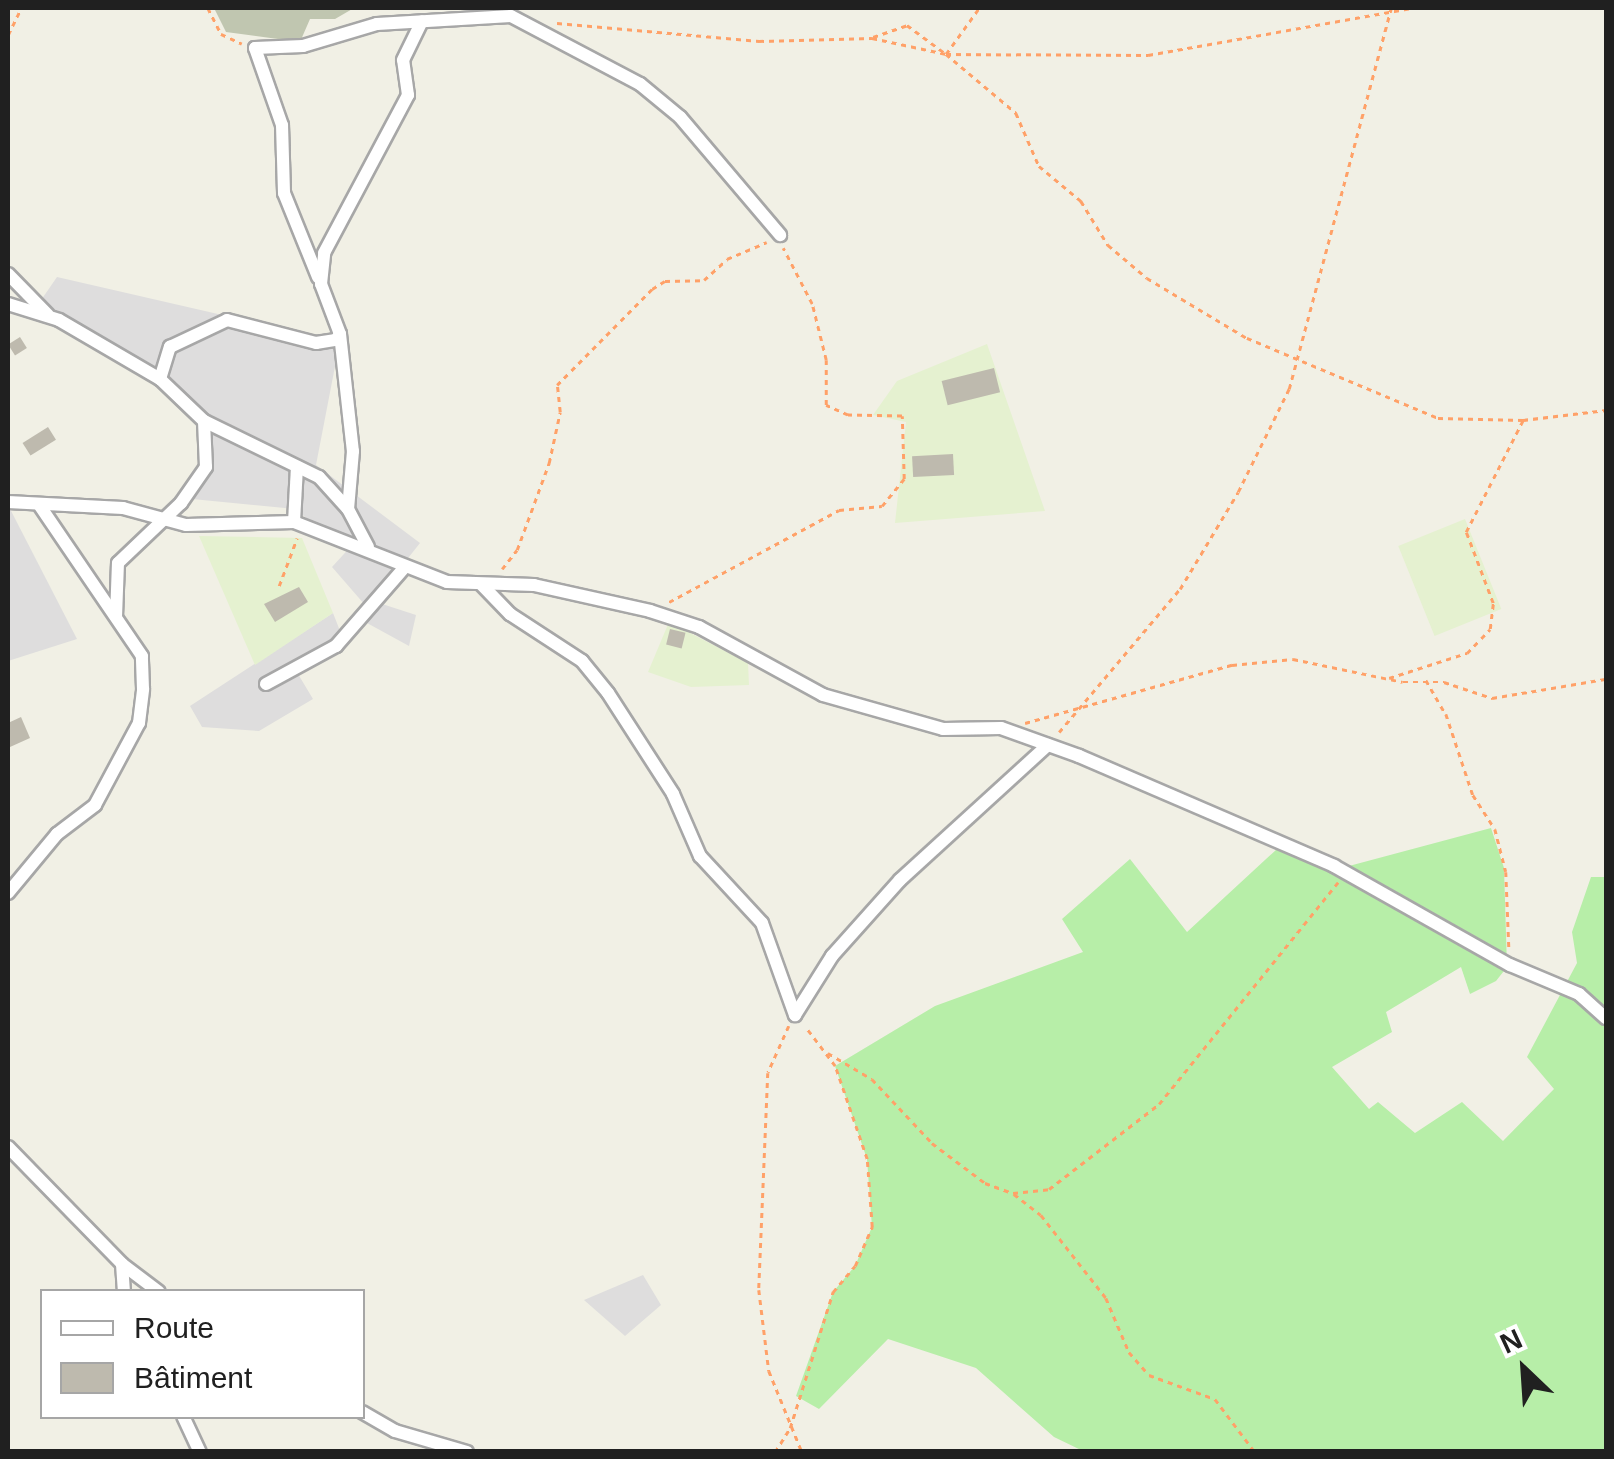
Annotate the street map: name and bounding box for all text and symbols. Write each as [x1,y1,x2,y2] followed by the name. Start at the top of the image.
[40,1289,365,1419] legend
[134,1311,214,1344] text: Route
[1474,1319,1574,1419] north arrow
[1495,1323,1527,1360] text: N
[134,1361,252,1394] text: Bâtiment

